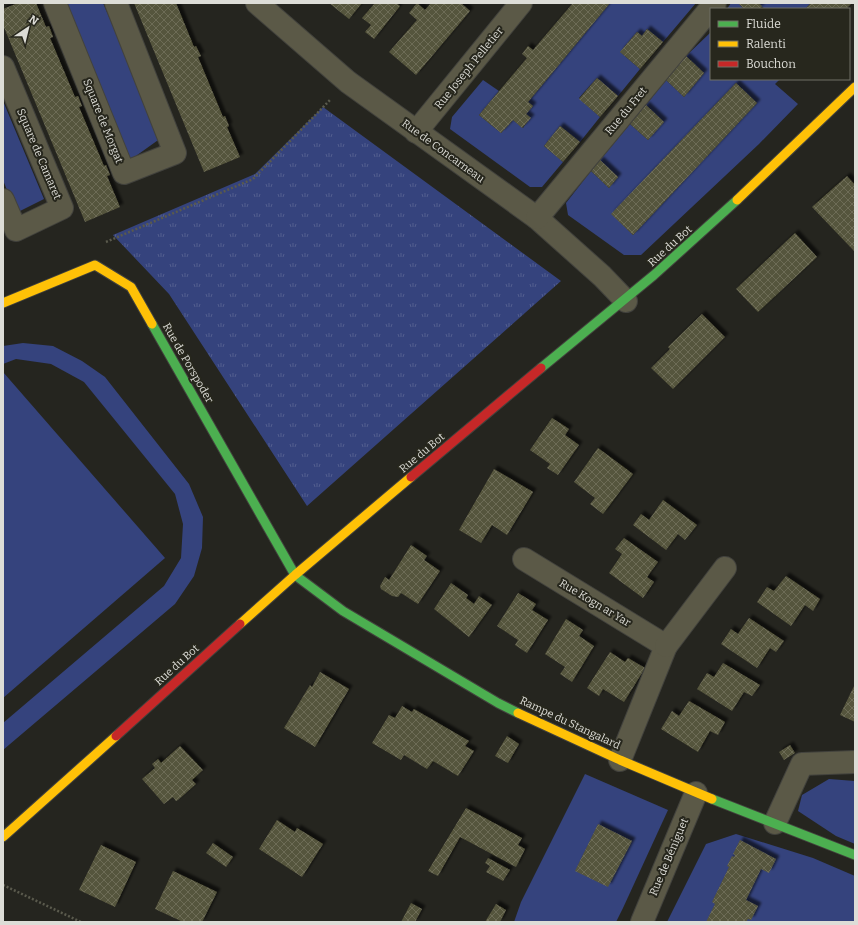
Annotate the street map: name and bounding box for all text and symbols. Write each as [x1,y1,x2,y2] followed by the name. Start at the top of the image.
[8,8,48,48] north arrow
[710,8,850,80] legend
[26,12,41,28] text: N
[746,17,781,31] text: Fluide
[432,24,506,112] street label: Rue Joseph Pelletier
[746,37,786,51] text: Ralenti
[746,57,796,71] text: Bouchon
[80,77,126,165] street label: Square de Morgat
[602,85,650,137] street label: Rue du Fret
[14,107,64,201] street label: Square de Camaret
[399,117,487,185] street label: Rue de Concarneau
[645,223,695,269] street label: Rue du Bot
[160,321,216,405] street label: Rue de Porspoder
[397,430,447,476] street label: Rue du Bot
[557,577,633,629] street label: Rue Kogn ar Yar
[152,642,202,688] street label: Rue du Bot
[518,694,623,752] street label: Rampe du Stangalard
[647,816,691,898] street label: Rue de Béniguet

